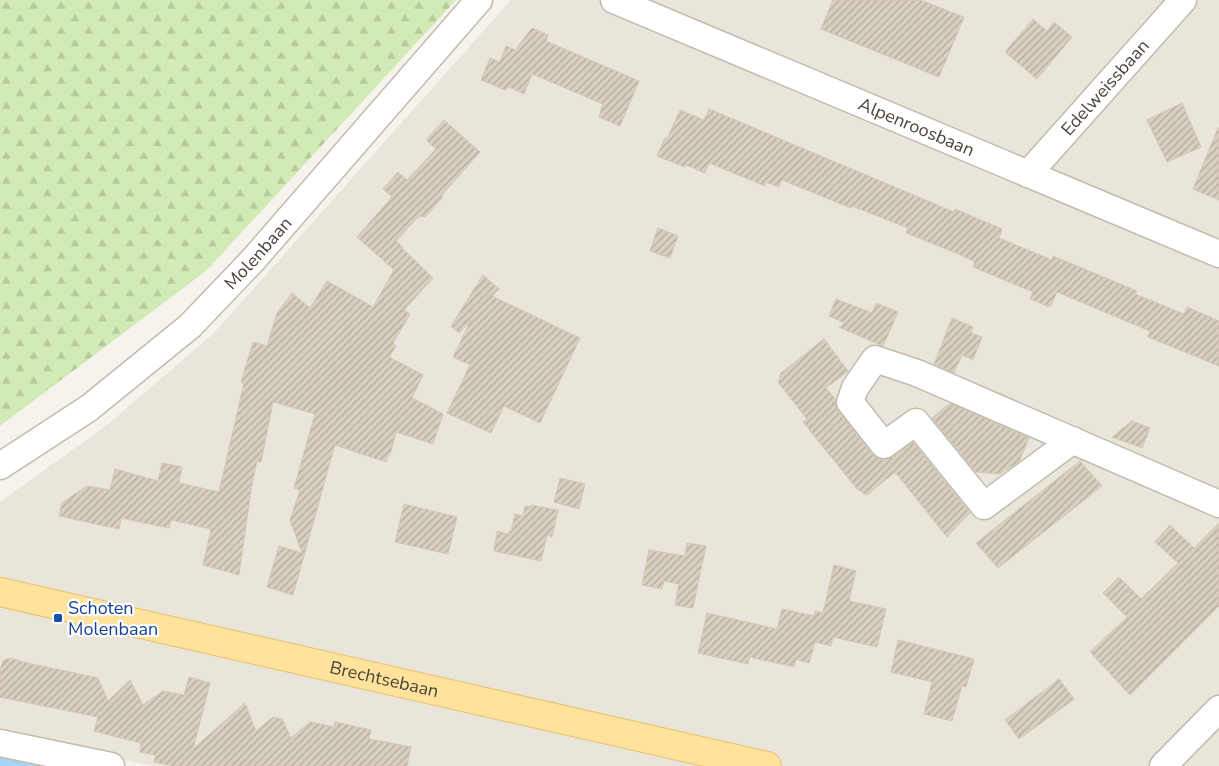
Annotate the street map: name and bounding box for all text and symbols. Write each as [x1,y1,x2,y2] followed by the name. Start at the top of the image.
[1056,34,1155,141] street label: Edelweissbaan
[855,92,978,162] street label: Alpenroosbaan
[219,212,297,295] street label: Molenbaan
[68,596,158,641] place label: Schoten Molenbaan
[52,612,64,624] marker: Schoten Molenbaan
[327,655,441,703] street label: Brechtsebaan

